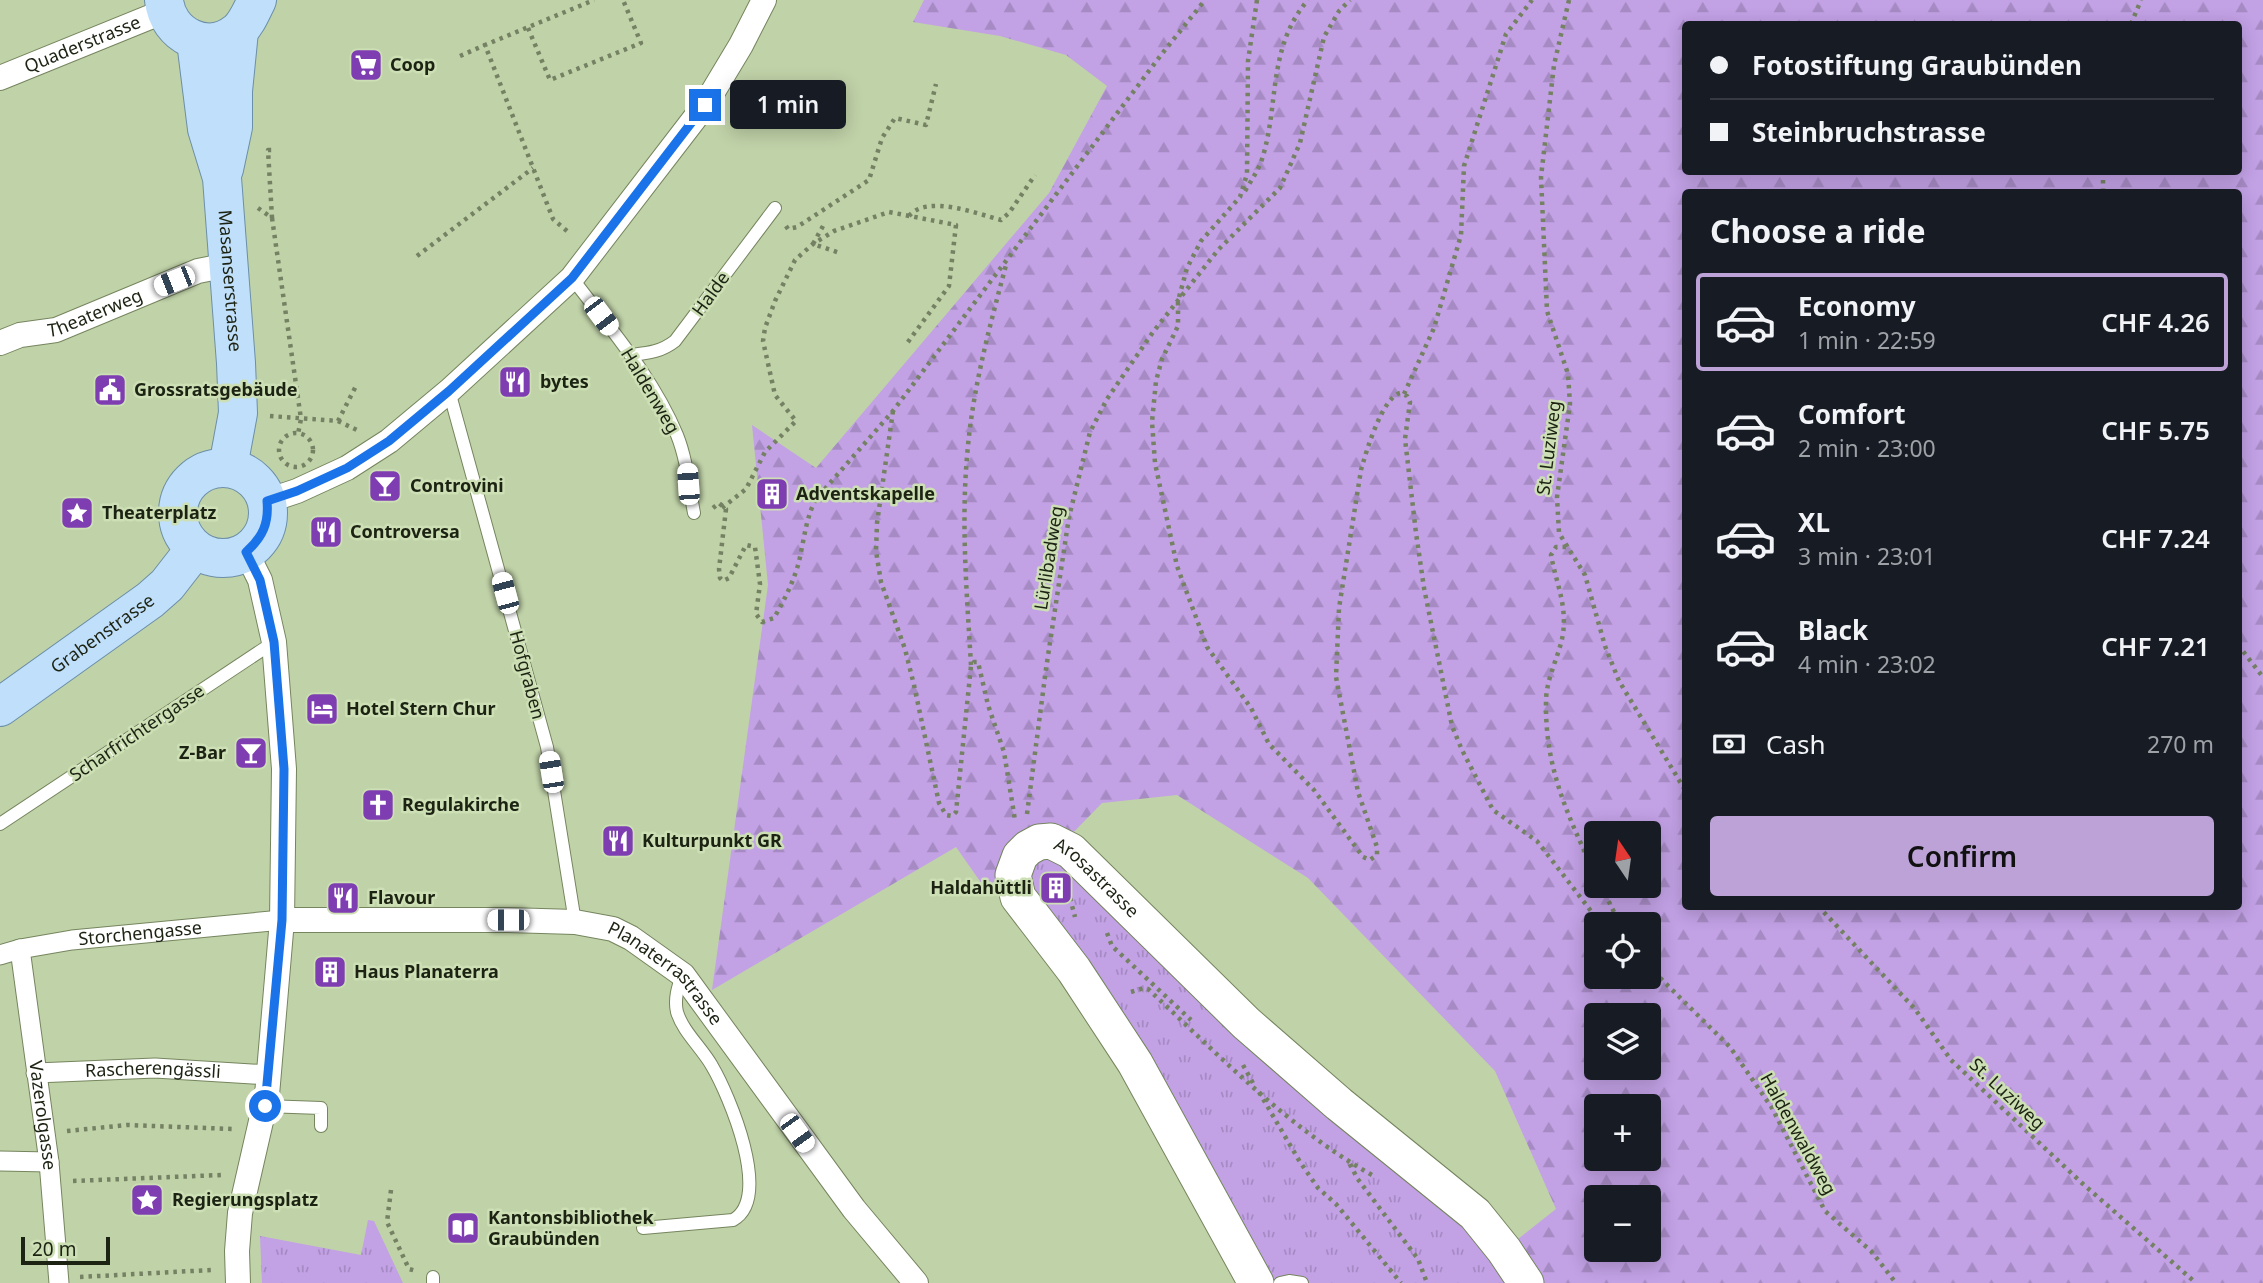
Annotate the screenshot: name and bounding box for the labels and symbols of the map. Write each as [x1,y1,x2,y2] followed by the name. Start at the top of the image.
[20,9,144,78] street label: Quaderstrasse
[347,46,385,84] supermarket icon: Coop
[390,52,435,76] place label: Coop
[730,80,845,130] callout: 1 min
[689,89,721,121] route end
[213,209,248,353] street label: Masanserstrasse
[151,263,198,299] car
[686,266,734,320] street label: Halde
[46,282,146,342] street label: Theaterweg
[580,293,623,339] car
[616,343,686,438] street label: Haldenweg
[496,363,534,401] restaurant icon: bytes
[540,369,589,393] place label: bytes
[91,371,129,409] public building icon: Grossratsgebäude
[134,377,297,401] place label: Grossratsgebäude
[1530,399,1566,496] street label: St. Luziweg
[677,462,700,506] car
[366,467,404,505] bar icon: Controvini
[410,473,504,497] place label: Controvini
[753,475,791,513] building icon: Adventskapelle
[796,481,935,505] place label: Adventskapelle
[58,494,96,532] place icon: Theaterplatz
[102,500,217,524] place label: Theaterplatz
[1028,504,1068,612] street label: Lürlibadweg
[307,513,345,551] restaurant icon: Controversa
[350,519,460,543] place label: Controversa
[490,570,521,616] car
[45,588,159,678] street label: Grabenstrasse
[505,628,551,722] street label: Hofgraben
[64,678,209,786] street label: Scharfrichtergasse
[303,690,341,728] hotel icon: Hotel Stern Chur
[346,696,496,720] place label: Hotel Stern Chur
[232,734,270,772] bar icon: Z-Bar
[179,740,226,764] place label: Z-Bar
[538,750,565,794] car
[359,786,397,824] church icon: Regulakirche
[402,792,520,816] place label: Regulakirche
[1584,821,1661,898] north arrow
[599,822,637,860] restaurant icon: Kulturpunkt GR
[642,828,782,852] place label: Kulturpunkt GR
[1051,832,1145,922] street label: Arosastrasse
[1037,869,1075,907] building icon: Haldahüttli
[930,875,1032,899] place label: Haldahüttli
[324,879,362,917] restaurant icon: Flavour
[368,885,435,909] place label: Flavour
[488,910,530,931] car
[77,915,203,950] street label: Storchengasse
[604,915,729,1029] street label: Planaterrastrasse
[311,953,349,991] building icon: Haus Planaterra
[354,959,499,983] place label: Haus Planaterra
[1965,1052,2051,1134] street label: St. Luziweg
[84,1055,222,1083] street label: Rascherengässli
[24,1059,63,1171] street label: Vazerolgasse
[1755,1068,1842,1199] street label: Haldenwaldweg
[249,1090,281,1122] route start
[777,1110,818,1156] car
[128,1181,166,1219] place icon: Regierungsplatz
[172,1187,318,1211] place label: Regierungsplatz
[488,1205,655,1250] place label: Kantonsbibliothek Graubünden
[444,1209,482,1247] library icon: Kantonsbibliothek Graubünden
[21,1234,110,1266] scale bar

